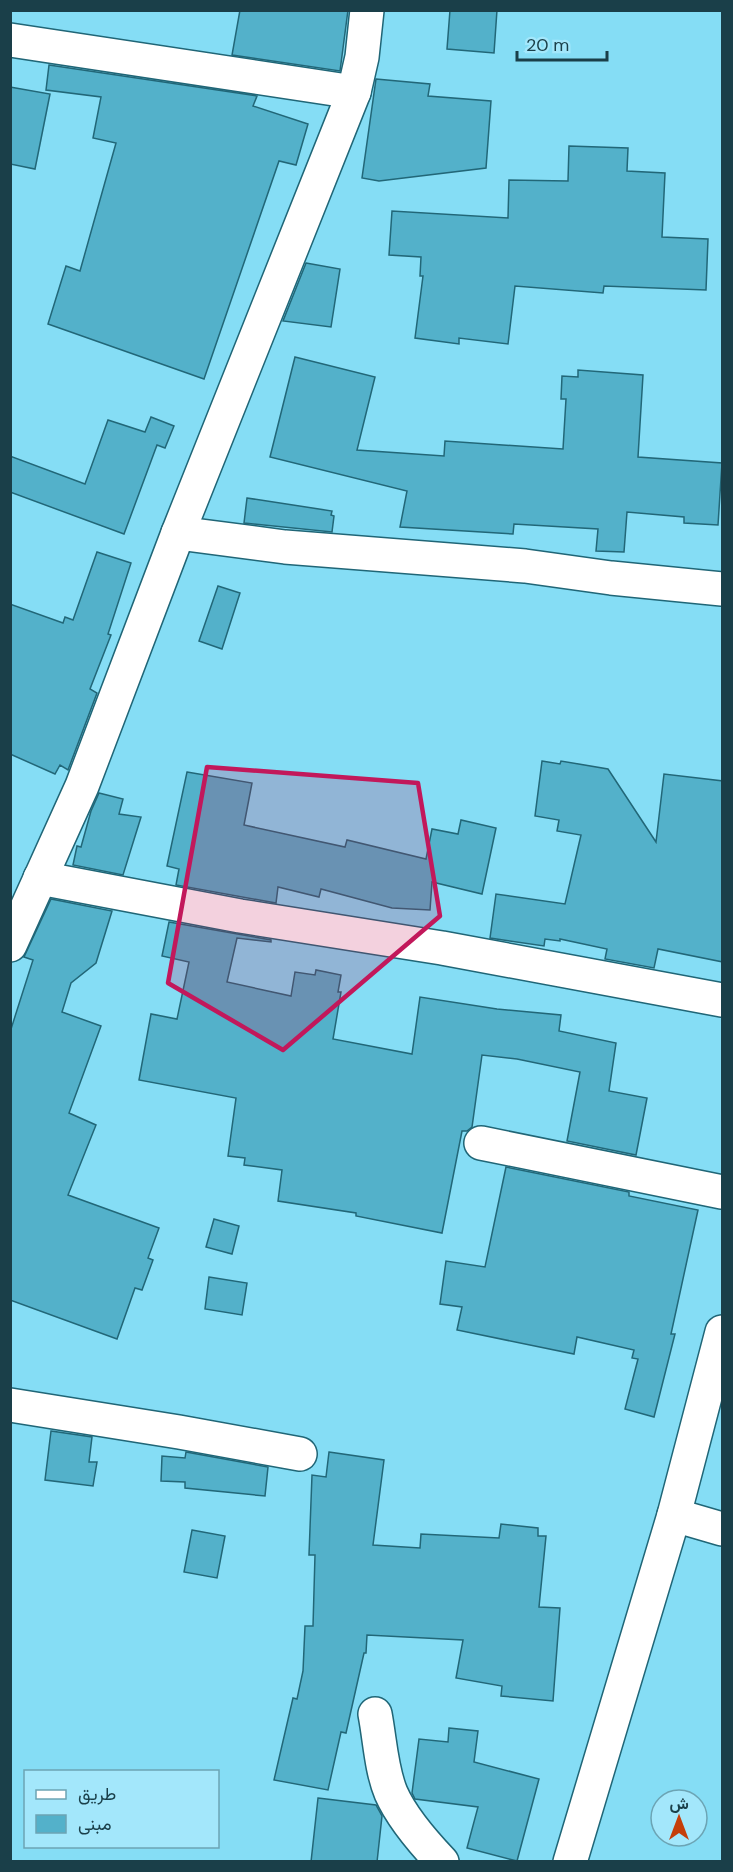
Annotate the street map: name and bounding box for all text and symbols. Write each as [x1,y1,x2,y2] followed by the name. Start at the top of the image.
[517,24,607,62] scale bar
[526,33,569,57] text: 20 m
[24,1770,219,1848] legend
[78,1782,116,1806] text: طريق
[649,1788,709,1848] north arrow
[669,1793,689,1814] text: ش
[78,1812,112,1836] text: مبنى

